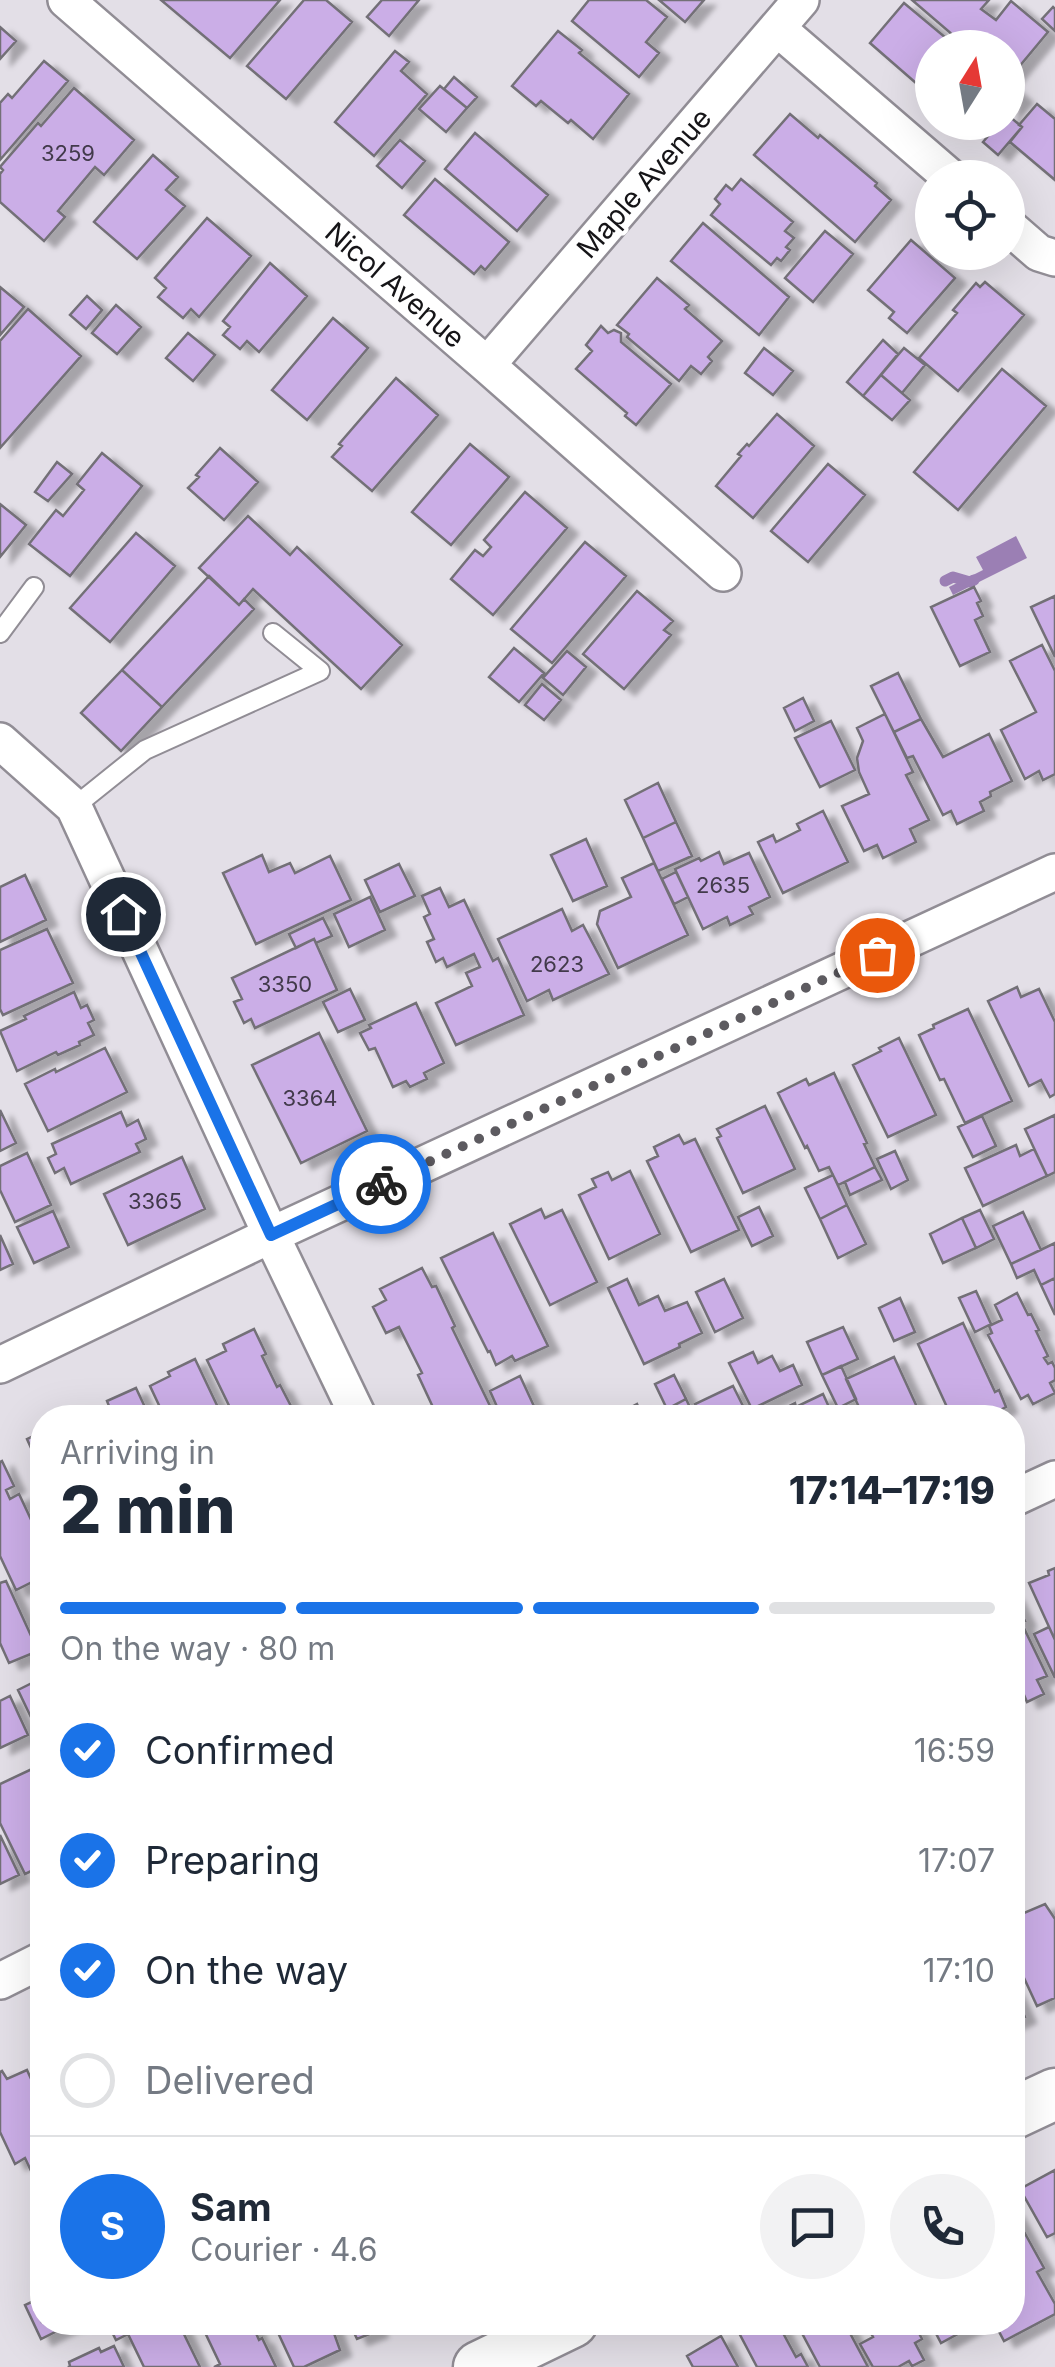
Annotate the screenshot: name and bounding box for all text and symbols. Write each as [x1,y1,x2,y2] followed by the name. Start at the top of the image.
[915,30,1025,140] north arrow
[915,30,1025,270] map controls
[570,101,718,265] street label: Maple Avenue
[41,140,95,166] house number: 3259
[915,160,1025,270] button: locate
[318,215,472,355] street label: Nicol Avenue
[81,872,166,957] pin
[696,872,750,898] house number: 2635
[96,887,151,942] icon: home
[835,913,920,998] pin
[850,928,905,983] icon: bag
[530,951,584,977] house number: 2623
[258,971,312,997] house number: 3350
[282,1085,338,1111] house number: 3364
[331,1134,431,1234] courier
[354,1157,409,1212] icon: bike
[128,1188,182,1214] house number: 3365
[60,1433,215,1472] text: Arriving in
[789,1467,995,1513] text: 17:14–17:19
[60,1470,236,1549] text: 2 min
[60,1629,335,1668] text: On the way · 80 m
[60,1723,115,1778] icon: check
[145,1727,335,1773] text: Confirmed
[914,1731,995,1770] text: 16:59
[60,1833,115,1888] icon: check
[145,1837,320,1883] text: Preparing
[918,1841,995,1880] text: 17:07
[60,1943,115,1998] icon: check
[145,1947,348,1993] text: On the way
[923,1951,995,1990] text: 17:10
[145,2057,315,2103] text: Delivered
[760,2174,865,2279] button: chat
[890,2174,995,2279] button: phone
[190,2184,272,2230] text: Sam
[100,2203,125,2249] text: S
[190,2230,378,2269] text: Courier · 4.6

